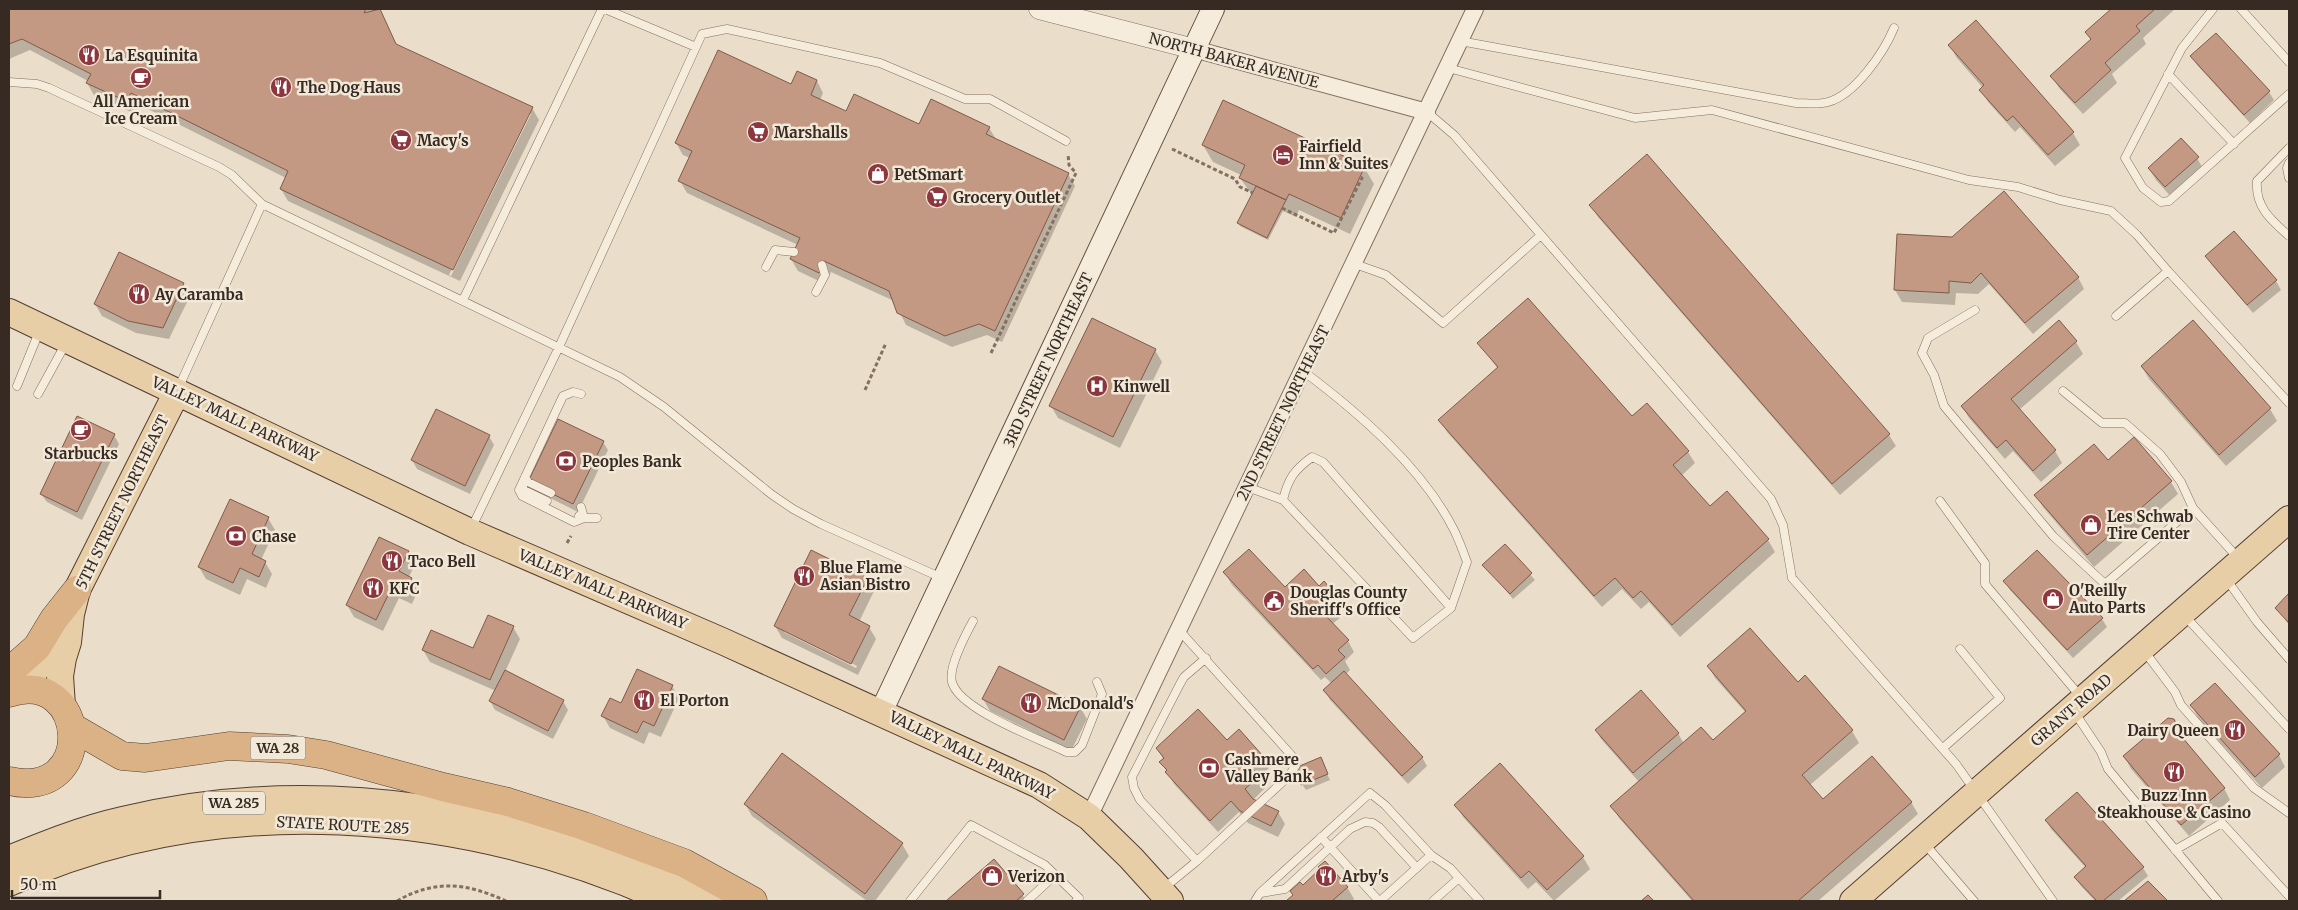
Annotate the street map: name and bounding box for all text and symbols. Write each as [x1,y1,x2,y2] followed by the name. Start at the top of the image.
[1147,28,1321,92] street label: NORTH BAKER AVENUE
[77,43,101,67] restaurant icon: La Esquinita
[105,46,198,65] place label: La Esquinita
[129,66,153,90] cafe icon: All American Ice Cream
[269,75,293,99] restaurant icon: The Dog Haus
[297,78,401,97] place label: The Dog Haus
[92,92,189,128] place label: All American Ice Cream
[746,120,770,144] supermarket icon: Marshalls
[774,123,848,142] place label: Marshalls
[389,128,413,152] supermarket icon: Macy's
[417,131,469,150] place label: Macy's
[1299,137,1389,173] place label: Fairfield Inn & Suites
[1271,143,1295,167] hotel icon: Fairfield Inn & Suites
[866,162,890,186] shop icon: PetSmart
[894,165,963,184] place label: PetSmart
[925,185,949,209] supermarket icon: Grocery Outlet
[953,188,1061,207] place label: Grocery Outlet
[999,269,1097,450] street label: 3RD STREET NORTHEAST
[127,282,151,306] restaurant icon: Ay Caramba
[154,285,244,304] place label: Ay Caramba
[1232,322,1334,504] street label: 2ND STREET NORTHEAST
[148,372,322,466] street label: VALLEY MALL PARKWAY
[1085,374,1109,398] hospital icon: Kinwell
[1113,377,1170,396] place label: Kinwell
[71,411,173,592] street label: 5TH STREET NORTHEAST
[69,418,93,442] cafe icon: Starbucks
[44,444,118,463] place label: Starbucks
[554,449,578,473] bank icon: Peoples Bank
[582,452,682,471] place label: Peoples Bank
[2107,507,2193,543] place label: Les Schwab Tire Center
[2079,513,2103,537] shop icon: Les Schwab Tire Center
[224,524,248,548] bank icon: Chase
[252,527,296,546] place label: Chase
[515,544,691,633] street label: VALLEY MALL PARKWAY
[380,549,404,573] restaurant icon: Taco Bell
[408,552,476,571] place label: Taco Bell
[819,558,910,594] place label: Blue Flame Asian Bistro
[792,564,816,588] restaurant icon: Blue Flame Asian Bistro
[361,576,385,600] restaurant icon: KFC
[389,579,420,598] place label: KFC
[2068,581,2146,617] place label: O'Reilly Auto Parts
[1290,583,1407,619] place label: Douglas County Sheriff's Office
[2041,587,2065,611] shop icon: O'Reilly Auto Parts
[1262,589,1286,613] public building icon: Douglas County Sheriff's Office
[2027,670,2115,750] street label: GRANT ROAD
[632,688,656,712] restaurant icon: El Porton
[660,691,729,710] place label: El Porton
[1019,691,1043,715] restaurant icon: McDonald's
[1047,694,1134,713] place label: McDonald's
[885,706,1058,803] street label: VALLEY MALL PARKWAY
[2223,718,2247,742] restaurant icon: Dairy Queen
[2127,721,2219,740] place label: Dairy Queen
[250,736,306,760] road number: WA 28
[1224,750,1312,786] place label: Cashmere Valley Bank
[1197,756,1221,780] bank icon: Cashmere Valley Bank
[2162,760,2186,784] restaurant icon: Buzz Inn Steakhouse & Casino
[2097,786,2251,822] place label: Buzz Inn Steakhouse & Casino
[203,791,265,814] road number: WA 285
[276,812,410,838] street label: STATE ROUTE 285
[980,864,1004,888] shop icon: Verizon
[1314,864,1338,888] restaurant icon: Arby's
[1007,867,1065,886] place label: Verizon
[1341,867,1389,886] place label: Arby's
[12,868,160,900] scale bar
[20,875,57,894] text: 50 m

